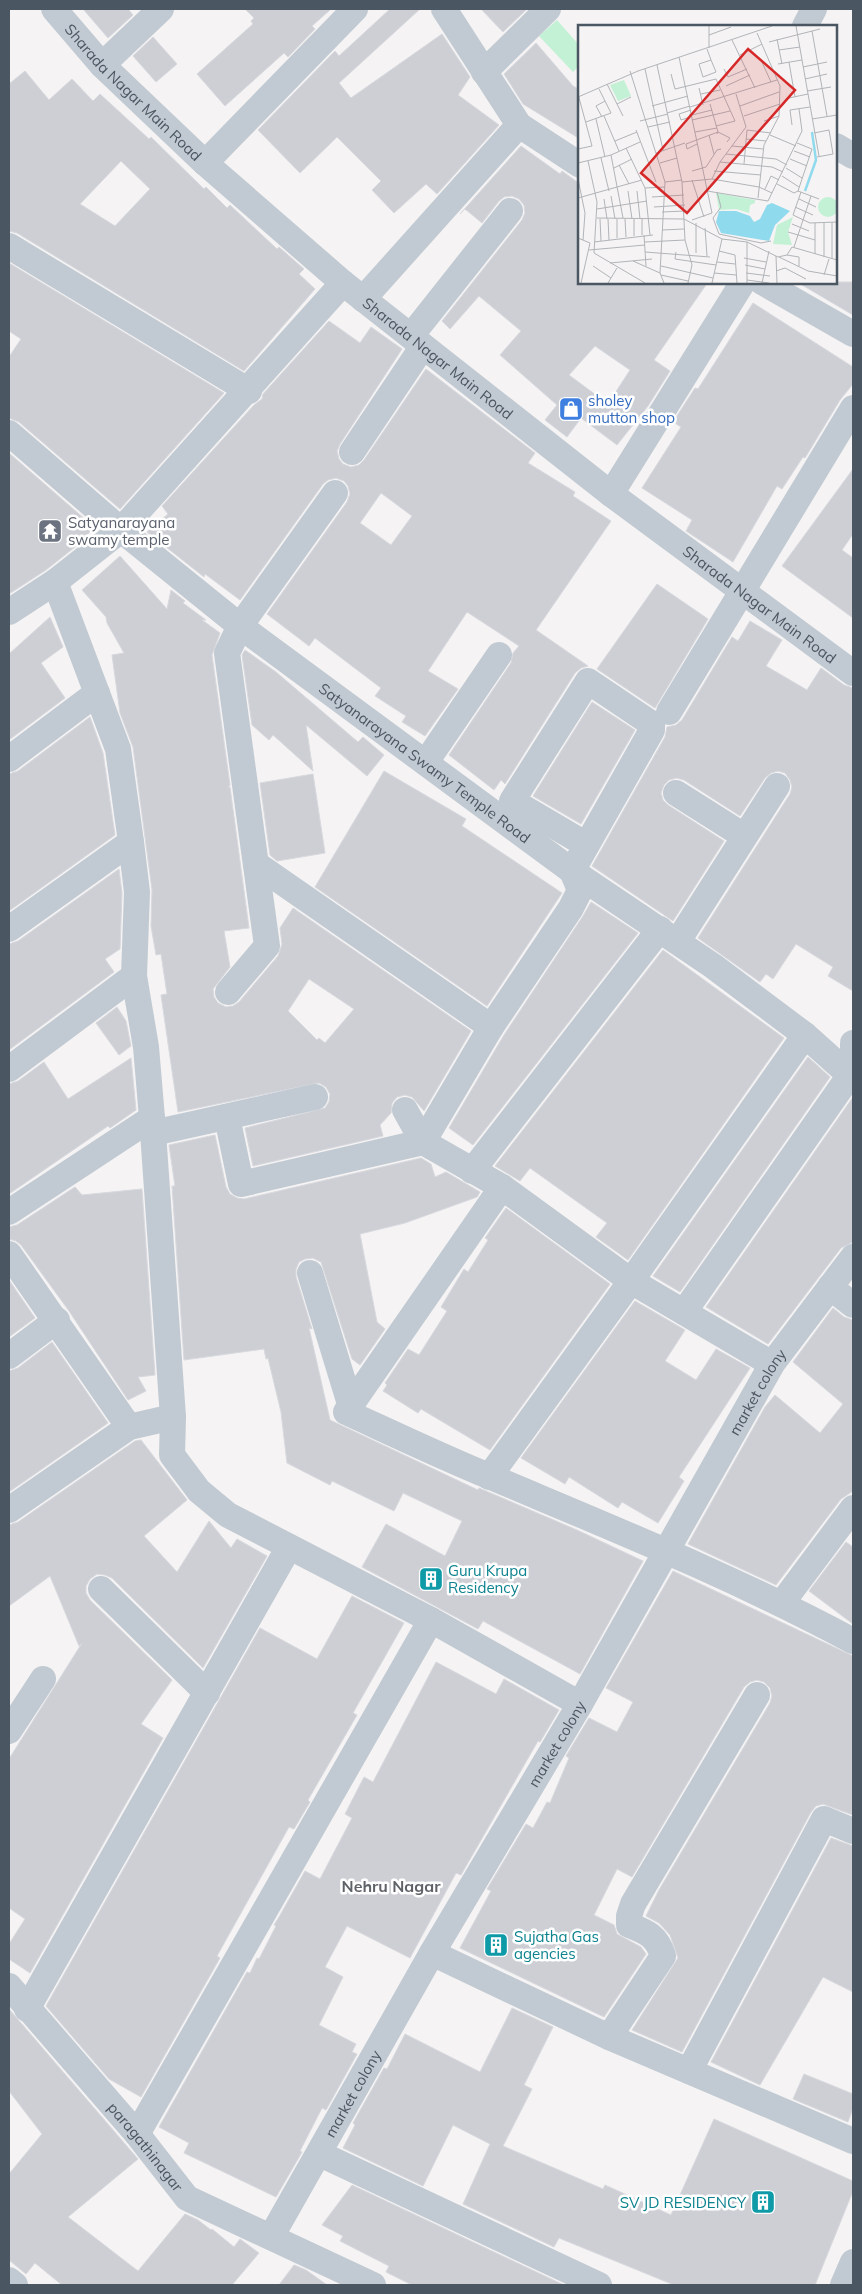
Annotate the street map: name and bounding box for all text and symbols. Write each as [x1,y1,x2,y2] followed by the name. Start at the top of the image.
[61,19,206,164] street label: Sharada Nagar Main Road
[578,25,837,284] inset map
[359,293,517,423] street label: Sharada Nagar Main Road
[588,391,675,427] place label: sholey mutton shop
[558,396,584,422] shop icon: sholey mutton shop
[68,513,175,549] place label: Satyanarayana swamy temple
[37,518,63,544] temple icon: Satyanarayana swamy temple
[679,541,840,667] street label: Sharada Nagar Main Road
[315,678,535,847] street label: Satyanarayana Swamy Temple Road
[724,1345,790,1439] street label: market colony
[448,1561,527,1597] place label: Guru Krupa Residency
[418,1566,444,1592] building icon: Guru Krupa Residency
[523,1697,589,1790] street label: market colony
[342,1876,441,1896] district label: Nehru Nagar
[514,1927,599,1963] place label: Sujatha Gas agencies
[483,1932,509,1958] building icon: Sujatha Gas agencies
[320,2046,385,2140] street label: market colony
[104,2098,188,2195] street label: paragathinagar
[750,2189,776,2215] building icon: SV JD RESIDENCY
[620,2193,747,2212] place label: SV JD RESIDENCY

